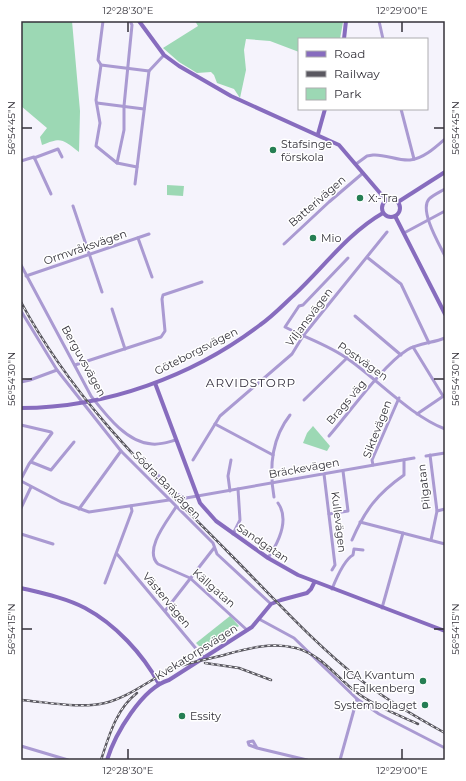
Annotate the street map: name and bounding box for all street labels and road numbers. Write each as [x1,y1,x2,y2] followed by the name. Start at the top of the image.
[286,172,348,230] street label: Batterivägen
[42,226,128,268] street label: Ormvråksvägen
[283,285,335,349] street label: Viljansvägen
[59,323,109,399] street label: Berguvsvägen
[152,324,240,378] street label: Göteborgsvägen
[335,339,391,383] street label: Postvägen
[323,377,369,427] street label: Brags väg
[360,398,394,460] street label: Siktevägen
[130,448,204,522] street label: Södra Banvägen
[268,455,340,481] street label: Bräckevägen
[414,463,434,511] street label: Pilgatan
[328,491,350,553] street label: Kullevägen
[234,520,292,566] street label: Sandgatan
[190,566,238,610] street label: Källgatan
[140,569,194,631] street label: Västervägen
[152,621,240,683] street label: Kvekatorpsvägen

